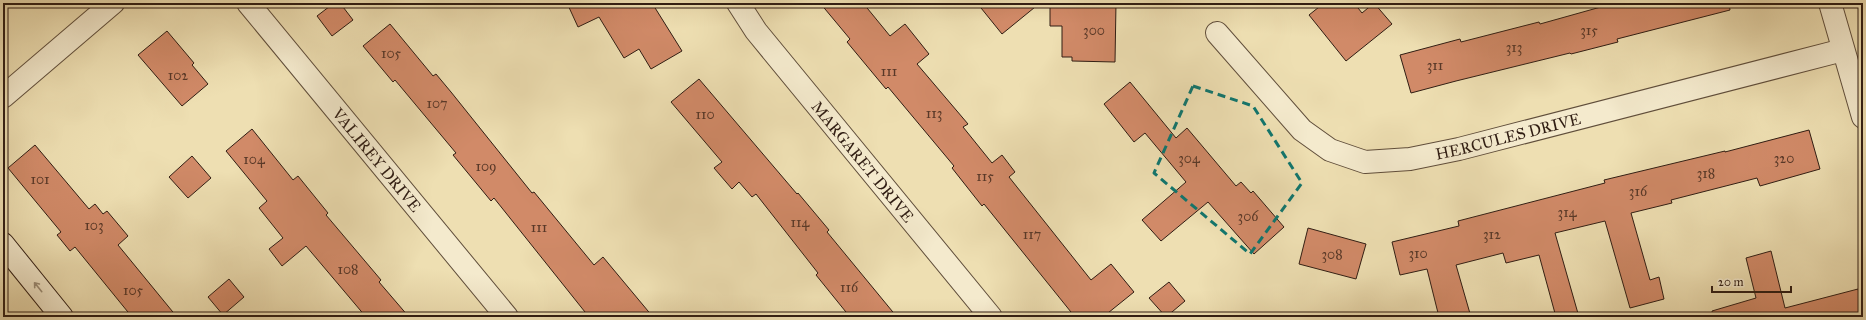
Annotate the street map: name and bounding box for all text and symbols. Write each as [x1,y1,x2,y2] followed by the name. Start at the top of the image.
[1083,22,1105,39] house number: 300
[1580,22,1598,39] house number: 315
[1506,39,1522,56] house number: 313
[381,45,402,62] house number: 105
[1427,57,1444,74] house number: 311
[881,63,898,80] house number: 111
[168,67,188,84] house number: 102
[426,95,448,112] house number: 107
[808,97,918,226] street label: MARGARET DRIVE
[328,103,426,215] street label: VALIREY DRIVE
[926,105,942,122] house number: 113
[695,106,715,123] house number: 110
[1434,109,1582,163] street label: HERCULES DRIVE
[1178,150,1201,167] house number: 304
[1774,150,1794,167] house number: 320
[243,151,266,168] house number: 104
[475,158,497,175] house number: 109
[1697,165,1715,182] house number: 318
[976,168,994,185] house number: 115
[30,171,50,188] house number: 101
[1629,183,1648,200] house number: 316
[1558,204,1578,221] house number: 314
[1238,208,1259,225] house number: 306
[791,214,811,231] house number: 114
[84,217,104,234] house number: 103
[531,219,548,236] house number: 111
[1023,226,1041,243] house number: 117
[1483,226,1501,243] house number: 312
[1408,245,1428,262] house number: 310
[1321,246,1343,263] house number: 308
[337,261,359,278] house number: 108
[1712,268,1791,294] scale bar
[1718,275,1744,289] text: 20 m
[840,279,859,296] house number: 116
[33,281,42,292] one-way arrow
[123,282,144,299] house number: 105

